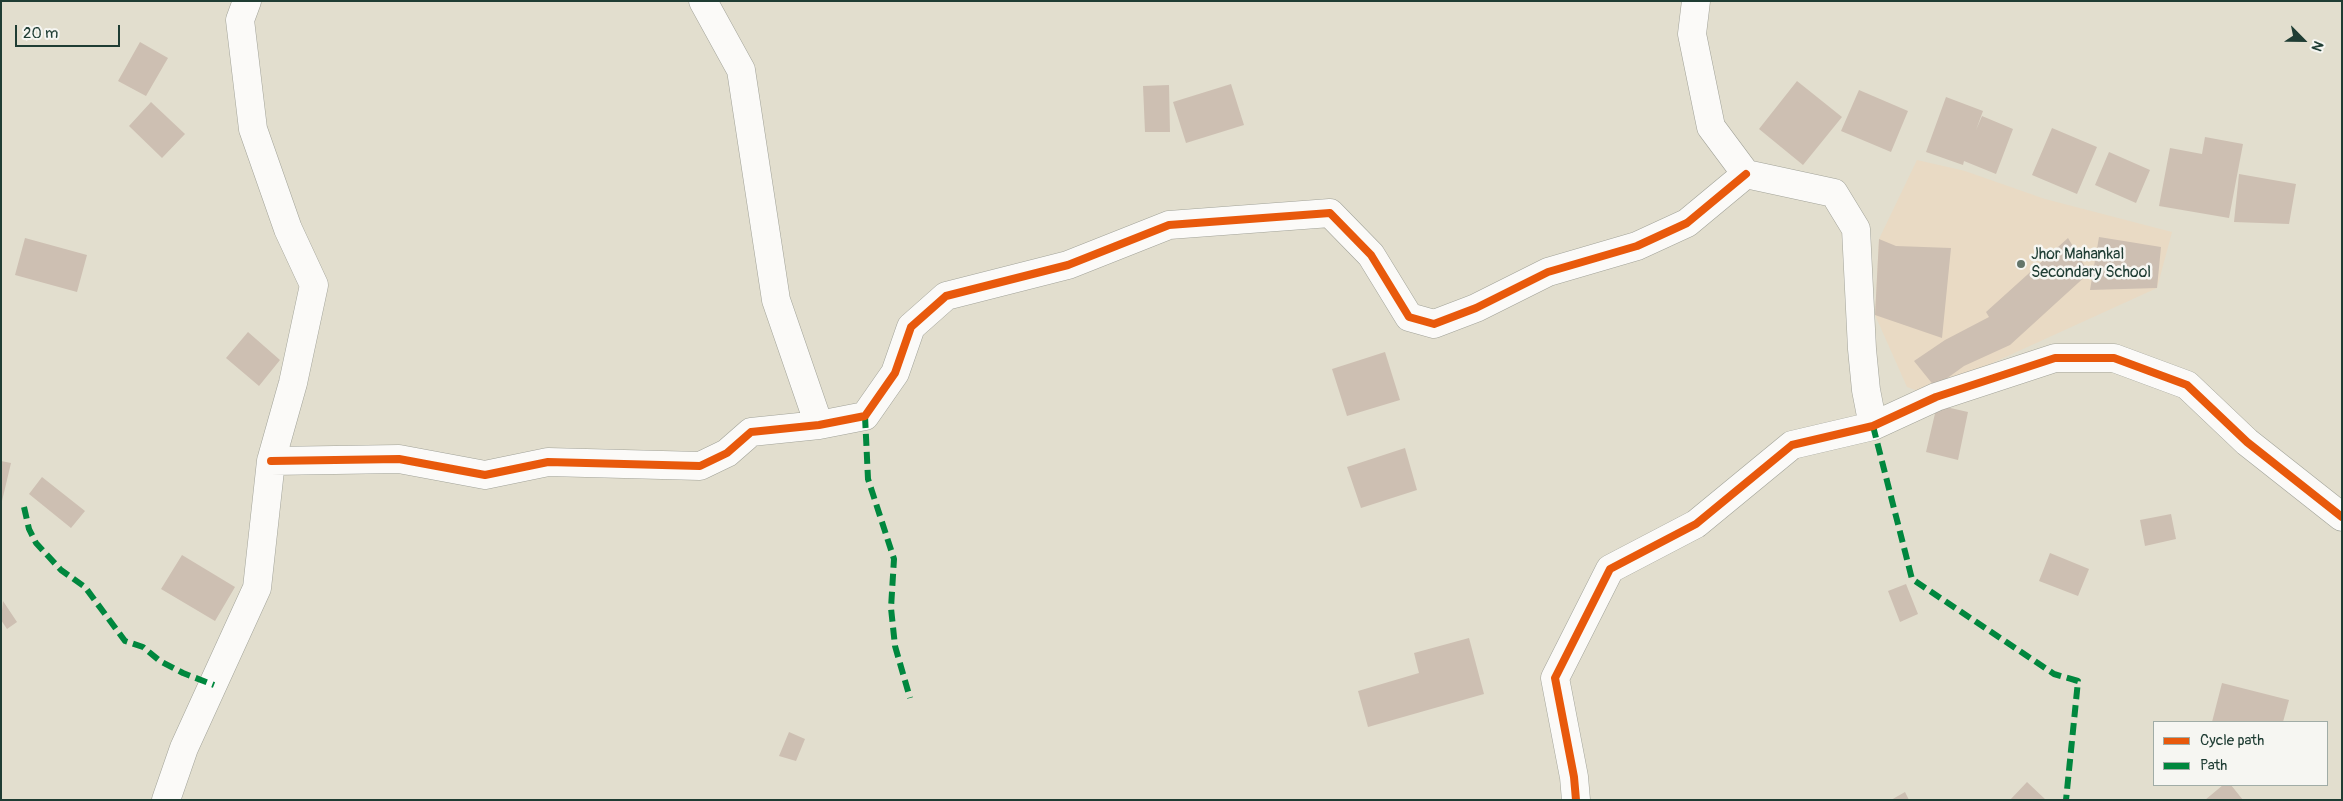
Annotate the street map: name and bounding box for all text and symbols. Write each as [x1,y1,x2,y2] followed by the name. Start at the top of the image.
[18,15,122,47] scale bar
[2278,15,2328,65] north arrow
[23,24,58,43] text: 20 m
[2308,38,2327,54] text: N
[2031,245,2151,283] place label: Jhor Mahankal Secondary School
[2015,258,2027,270] marker: Jhor Mahankal Secondary School
[2153,721,2328,786] legend
[2200,731,2264,750] text: Cycle path
[2200,756,2227,775] text: Path

